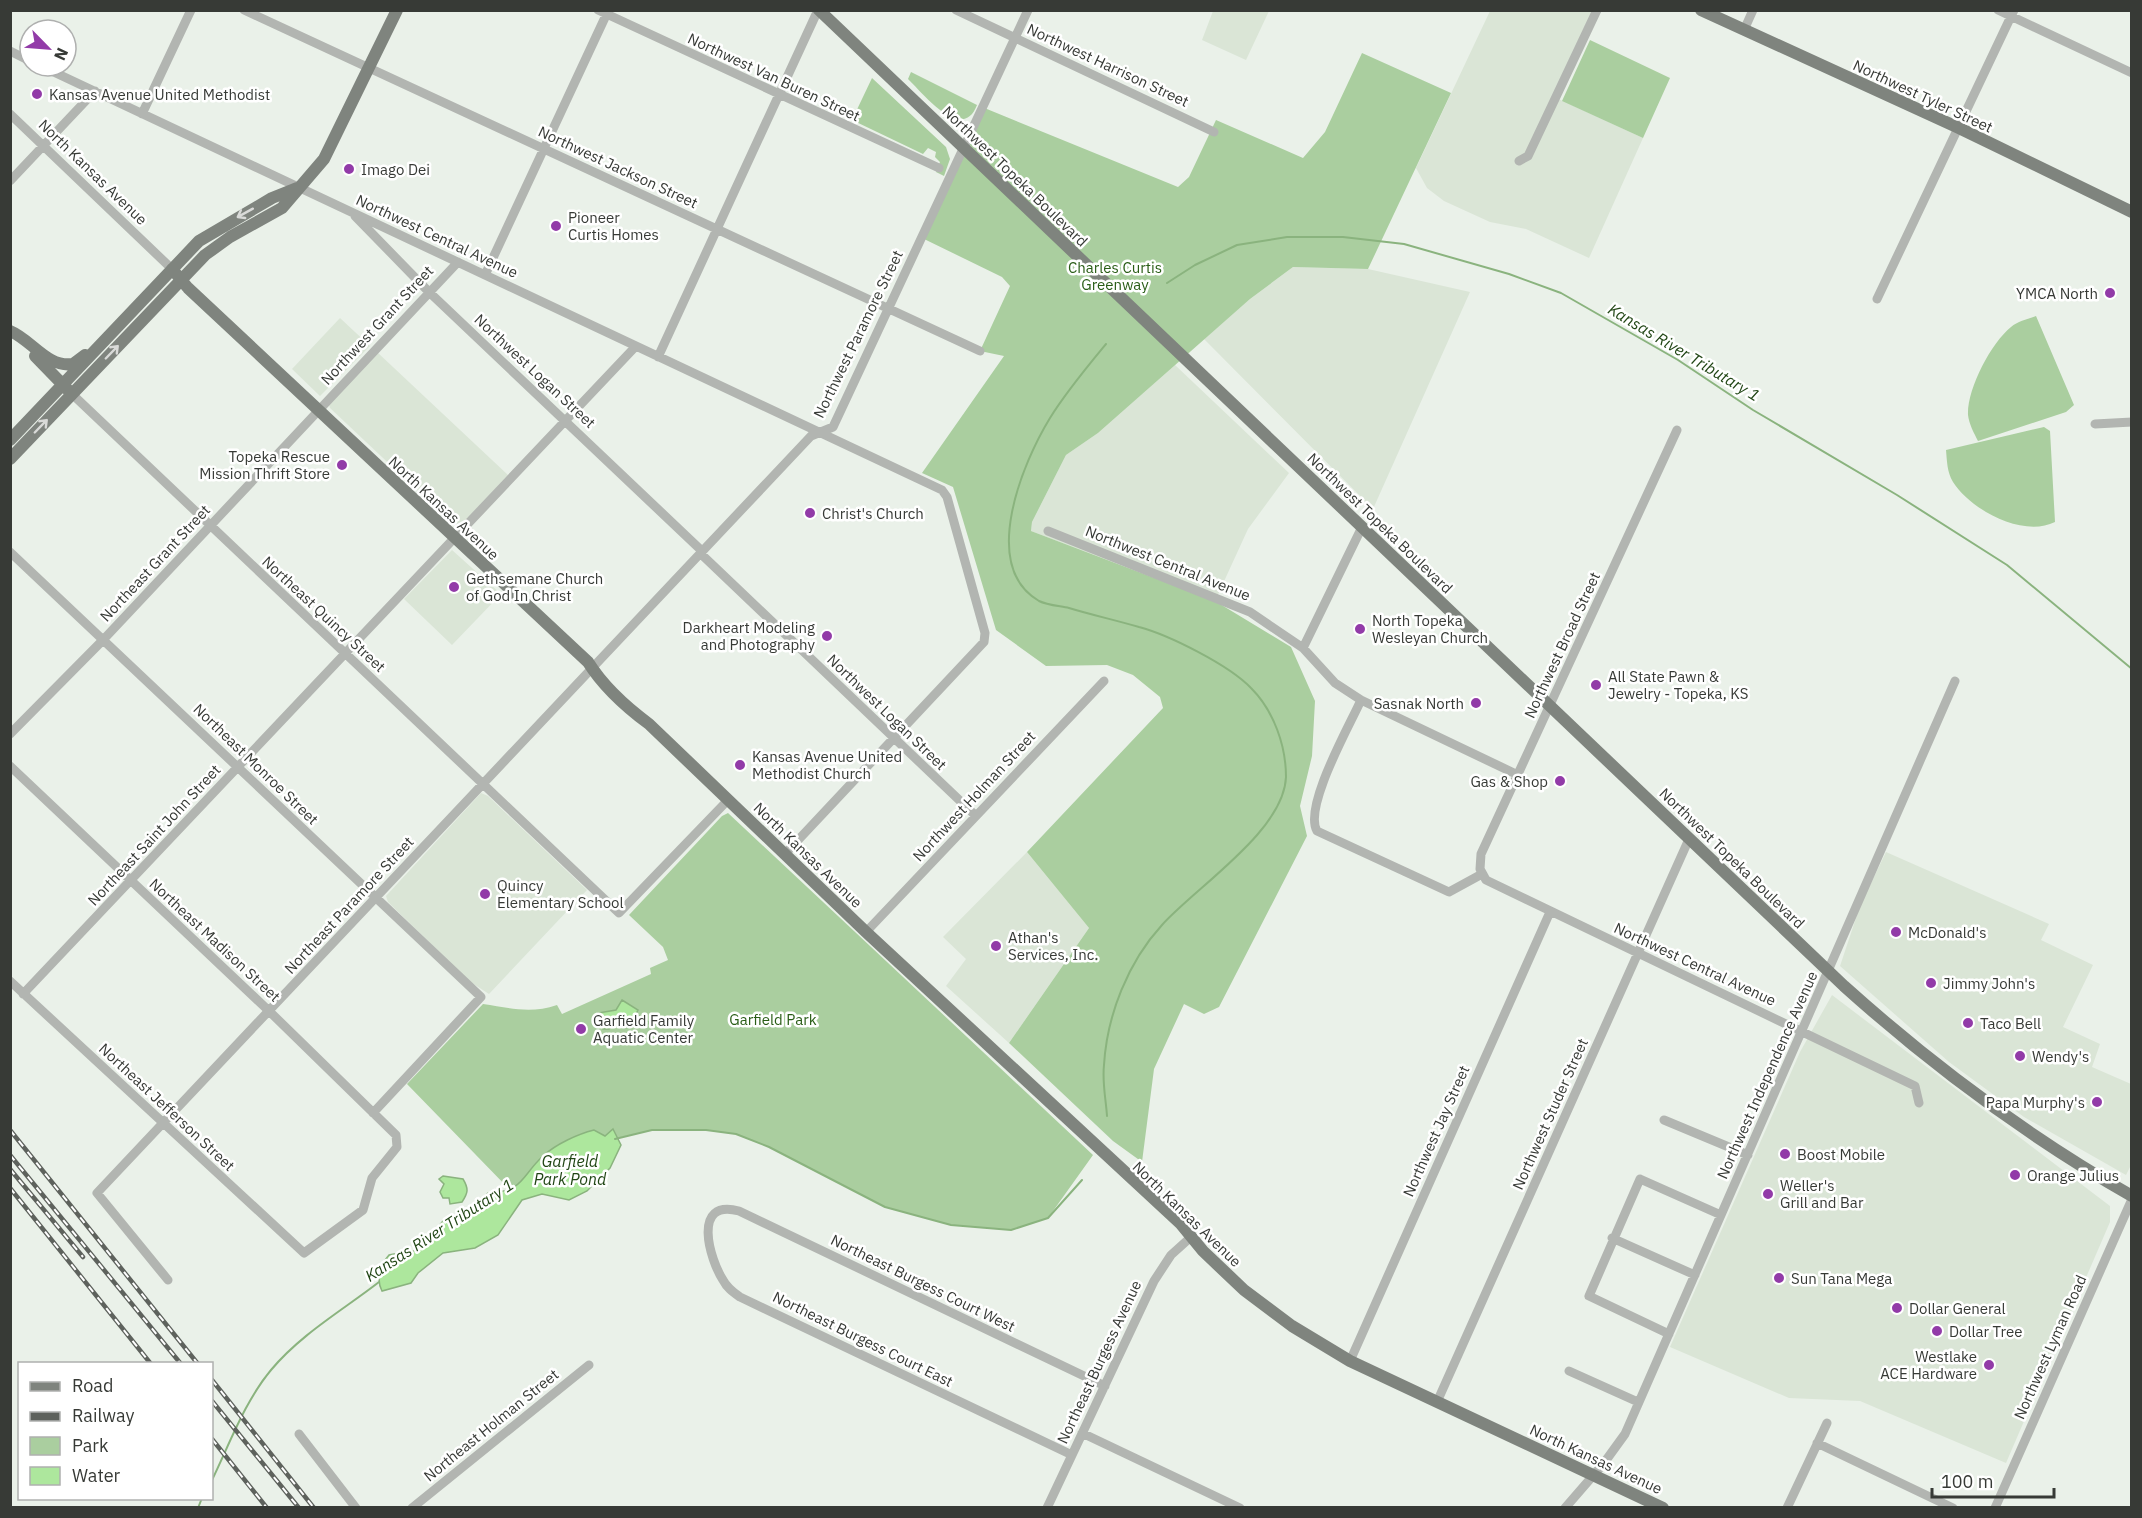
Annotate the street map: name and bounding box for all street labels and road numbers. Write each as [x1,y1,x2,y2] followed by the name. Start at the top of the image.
[1024,19,1192,111] street label: Northwest Harrison Street
[685,29,863,125] street label: Northwest Van Buren Street
[1850,55,1996,137] street label: Northwest Tyler Street
[938,102,1092,250] street label: Northwest Topeka Boulevard
[35,115,151,229] street label: North Kansas Avenue
[535,122,701,212] street label: Northwest Jackson Street
[353,190,521,282] street label: Northwest Central Avenue
[809,247,907,421] street label: Northwest Paramore Street
[317,261,437,389] street label: Northwest Grant Street
[470,310,600,432] street label: Northwest Logan Street
[1303,449,1457,597] street label: Northwest Topeka Boulevard
[385,452,503,564] street label: North Kansas Avenue
[96,501,214,625] street label: Northeast Grant Street
[1083,521,1253,605] street label: Northwest Central Avenue
[258,552,390,676] street label: Northeast Quincy Street
[1520,569,1604,721] street label: Northwest Broad Street
[823,650,951,774] street label: Northwest Logan Street
[190,699,322,829] street label: Northeast Monroe Street
[909,727,1039,865] street label: Northwest Holman Street
[84,760,224,910] street label: Northeast Saint John Street
[1655,784,1809,932] street label: Northwest Topeka Boulevard
[750,798,866,912] street label: North Kansas Avenue
[280,832,418,978] street label: Northeast Paramore Street
[146,874,284,1006] street label: Northeast Madison Street
[1611,918,1779,1010] street label: Northwest Central Avenue
[1712,968,1822,1182] street label: Northwest Independence Avenue
[1508,1035,1592,1193] street label: Northwest Studer Street
[95,1039,239,1175] street label: Northeast Jefferson Street
[1398,1062,1474,1200] street label: Northwest Jay Street
[1129,1157,1245,1271] street label: North Kansas Avenue
[828,1230,1018,1336] street label: Northeast Burgess Court West
[2010,1272,2090,1422] street label: Northwest Lyman Road
[1053,1277,1145,1447] street label: Northeast Burgess Avenue
[770,1287,956,1391] street label: Northeast Burgess Court East
[420,1365,562,1485] street label: Northeast Holman Street
[1527,1420,1665,1498] street label: North Kansas Avenue

